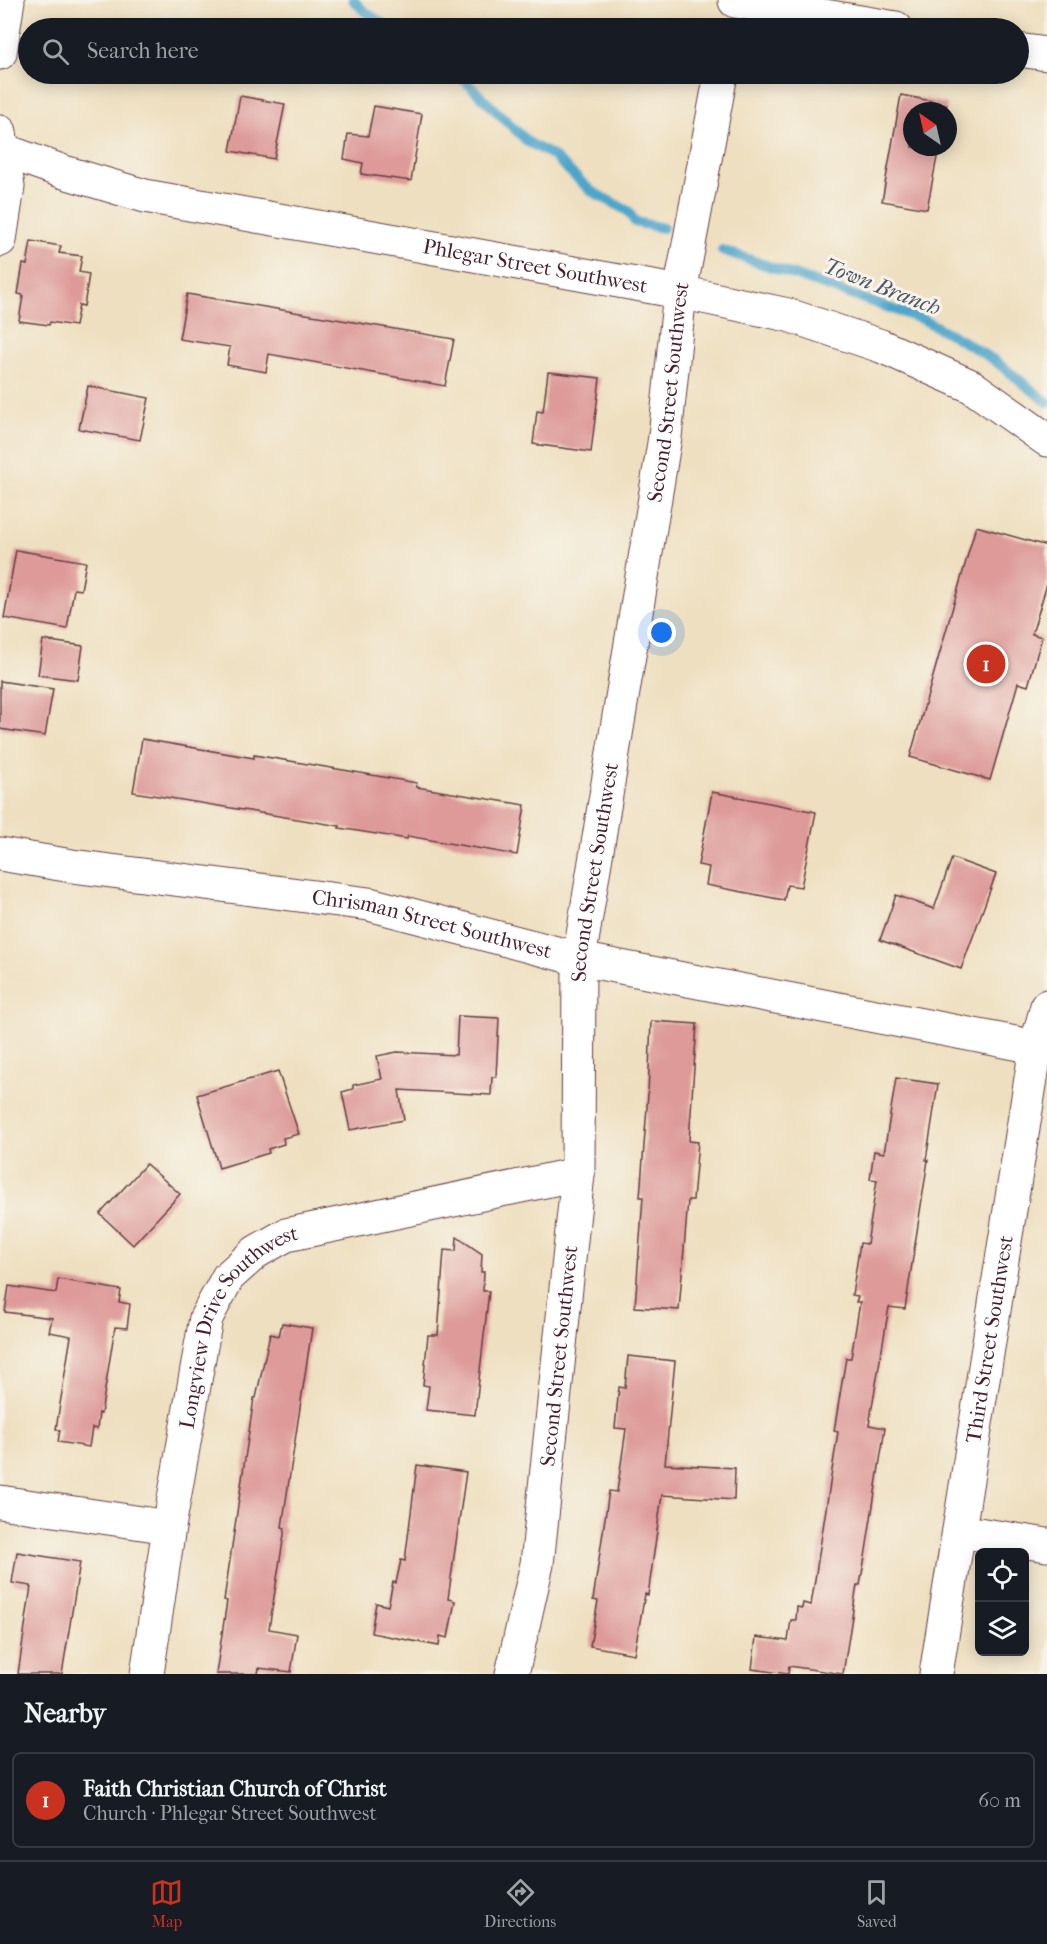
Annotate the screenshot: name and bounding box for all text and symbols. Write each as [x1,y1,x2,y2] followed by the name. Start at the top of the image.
[18,18,1029,84] search box
[39,35,72,68] icon: search
[87,38,199,64] text: Search here
[903,102,957,156] north arrow
[421,234,650,298] street label: Phlegar Street Southwest
[820,253,944,321] water label: Town Branch
[642,279,694,504] street label: Second Street Southwest
[647,618,676,647] your location
[966,642,1006,686] pin: 1
[567,760,623,982] street label: Second Street Southwest
[311,885,555,963] street label: Chrisman Street Southwest
[175,1221,301,1431] street label: Longview Drive Southwest
[961,1233,1018,1445] street label: Third Street Southwest
[535,1244,582,1468] street label: Second Street Southwest
[975,1548,1029,1656] map controls
[975,1548,1029,1602] button: locate
[975,1602,1029,1656] button: layers
[24,1698,106,1729] text: Nearby
[83,1776,387,1802] text: Faith Christian Church of Christ
[42,1789,49,1812] text: 1
[978,1789,1021,1812] text: 60 m
[83,1802,377,1825] text: Church · Phlegar Street Southwest
[150,1876,183,1931] tab: Map
[484,1876,556,1931] tab: Directions
[857,1876,897,1931] tab: Saved

